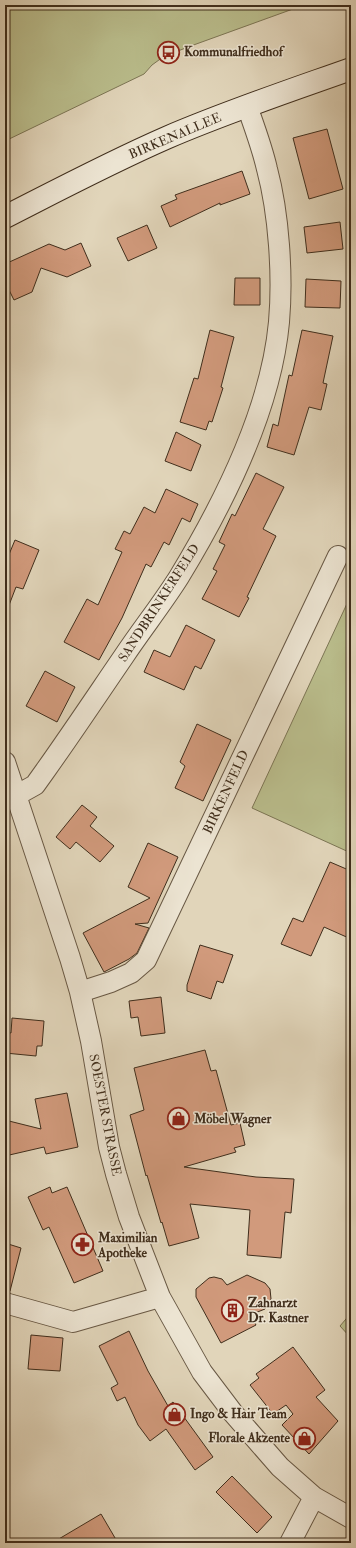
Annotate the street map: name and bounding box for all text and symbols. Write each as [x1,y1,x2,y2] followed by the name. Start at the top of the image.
[155,39,181,65] bus stop icon: Kommunalfriedhof
[184,44,286,60] place label: Kommunalfriedhof
[126,109,224,163] street label: BIRKENALLEE
[115,541,203,665] street label: SANDBRINKERFELD
[200,748,252,836] street label: BIRKENFELD
[85,1053,125,1177] street label: SOESTER STRASSE
[166,1106,192,1132] shop icon: Möbel Wagner
[193,1111,272,1128] place label: Möbel Wagner
[97,1230,158,1262] place label: Maximilian Apotheke
[70,1232,96,1258] pharmacy icon: Maximilian Apotheke
[248,1295,310,1326] place label: Zahnarzt Dr. Kastner
[220,1297,246,1323] building icon: Zahnarzt Dr. Kastner
[162,1401,188,1427] shop icon: Ingo & Hair Team
[190,1406,288,1423] place label: Ingo & Hair Team
[292,1425,318,1451] shop icon: Florale Akzente
[208,1430,291,1446] place label: Florale Akzente

